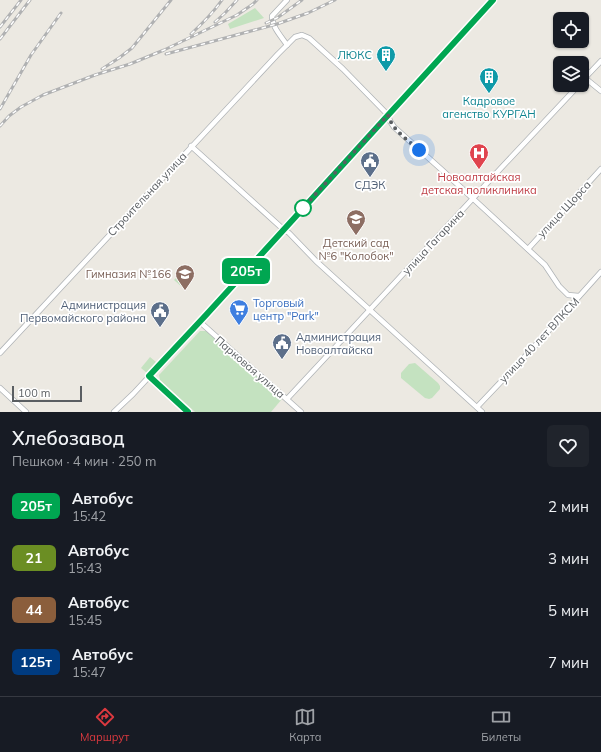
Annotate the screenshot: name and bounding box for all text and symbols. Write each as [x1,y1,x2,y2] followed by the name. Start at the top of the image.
[553,12,589,92] map controls
[553,12,589,48] button: locate
[375,44,397,72] building icon: ЛЮКС
[337,48,372,62] place label: ЛЮКС
[553,56,589,92] button: layers
[478,66,500,94] building icon: Кадровое агенство КУРГАН
[442,94,536,121] place label: Кадровое агенство КУРГАН
[409,140,429,160] your location
[468,142,490,170] hospital icon: Новоалтайская детская поликлиника
[104,149,190,239] street label: Строительная улица
[359,150,381,178] public building icon: СДЭК
[421,170,537,197] place label: Новоалтайская детская поликлиника
[354,178,386,192] place label: СДЭК
[534,178,594,240] street label: улица Щорса
[294,199,312,217] unlabelled marker
[399,206,467,278] street label: улица Гагарина
[345,208,367,236] school or university icon: Детский сад №6 "Колобок"
[318,236,394,263] place label: Детский сад №6 "Колобок"
[218,258,274,284] line badge: 205т
[230,262,262,280] text: 205т
[174,263,196,291] school or university icon: Гимназия №166
[86,267,171,281] place label: Гимназия №166
[496,295,582,385] street label: улица 40 лет ВЛКСМ
[253,296,319,323] place label: Торговый центр "Park"
[20,298,146,325] place label: Администрация Первомайского района
[228,298,250,326] supermarket icon: Торговый центр "Park"
[149,300,171,328] public building icon: Администрация Первомайского района
[296,330,381,357] place label: Администрация Новоалтайска
[271,332,293,360] public building icon: Администрация Новоалтайска
[212,333,288,401] street label: Парковая улица
[12,384,82,403] scale bar
[18,386,50,400] text: 100 m
[547,425,589,467] button: heart
[12,426,124,450] text: Хлебозавод
[12,453,156,469] text: Пешком · 4 мин · 250 m
[72,489,133,508] text: Автобус
[20,497,52,515] text: 205т
[548,497,589,516] text: 2 мин
[72,508,106,524] text: 15:42
[68,541,129,560] text: Автобус
[26,549,42,567] text: 21
[548,549,589,568] text: 3 мин
[68,560,102,576] text: 15:43
[68,593,129,612] text: Автобус
[26,601,42,619] text: 44
[548,601,589,620] text: 5 мин
[68,612,102,628] text: 15:45
[72,645,133,664] text: Автобус
[20,653,52,671] text: 125т
[548,653,589,672] text: 7 мин
[72,664,106,680] text: 15:47
[80,706,129,744] tab: Маршрут
[289,706,322,744] tab: Карта
[481,706,521,744] tab: Билеты

